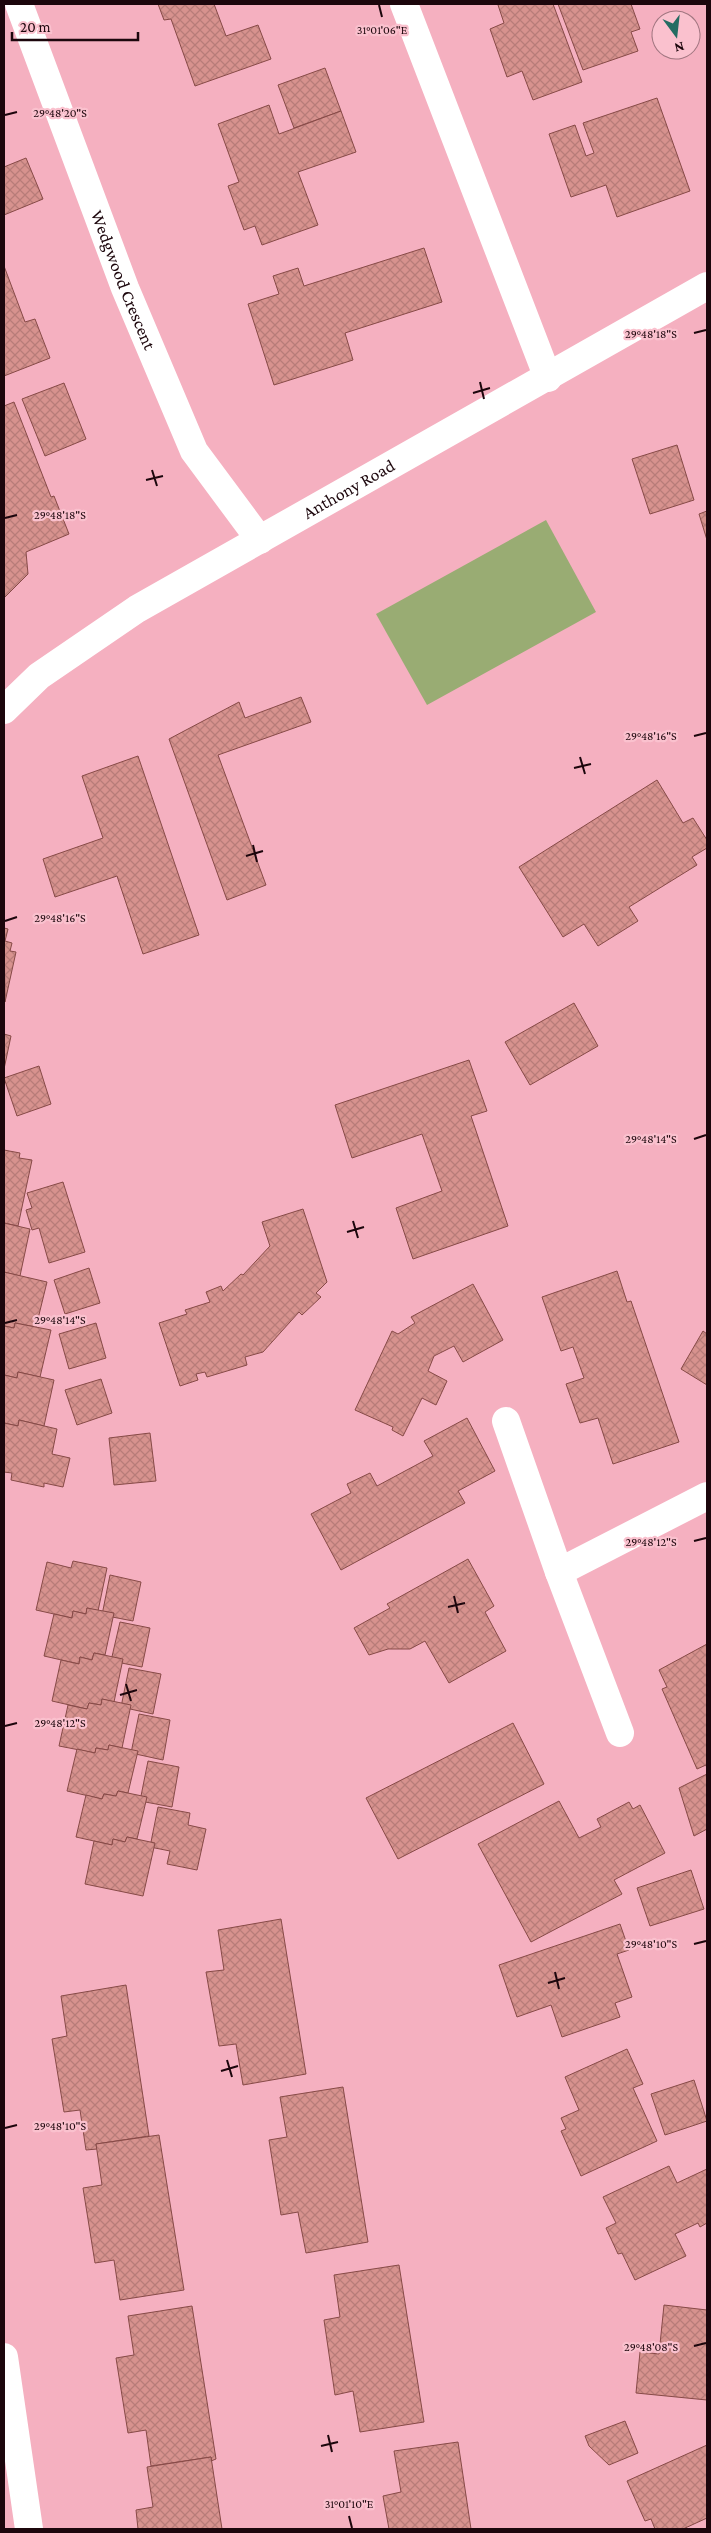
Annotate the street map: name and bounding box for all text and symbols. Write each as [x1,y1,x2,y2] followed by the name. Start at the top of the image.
[12,10,139,42] scale bar
[651,10,701,60] north arrow
[20,19,51,35] text: 20 m
[357,23,408,37] text: 31°01'06"E
[672,39,686,57] text: N
[33,106,87,120] text: 29°48'20"S
[87,207,160,354] street label: Wedgwood Crescent
[625,327,677,341] text: 29°48'18"S
[299,455,399,523] street label: Anthony Road
[34,508,86,522] text: 29°48'18"S
[625,729,677,743] text: 29°48'16"S
[34,911,86,925] text: 29°48'16"S
[625,1132,677,1146] text: 29°48'14"S
[34,1313,86,1327] text: 29°48'14"S
[625,1535,677,1549] text: 29°48'12"S
[34,1716,86,1730] text: 29°48'12"S
[625,1937,677,1951] text: 29°48'10"S
[34,2119,86,2133] text: 29°48'10"S
[624,2340,678,2354] text: 29°48'08"S
[325,2497,374,2511] text: 31°01'10"E

